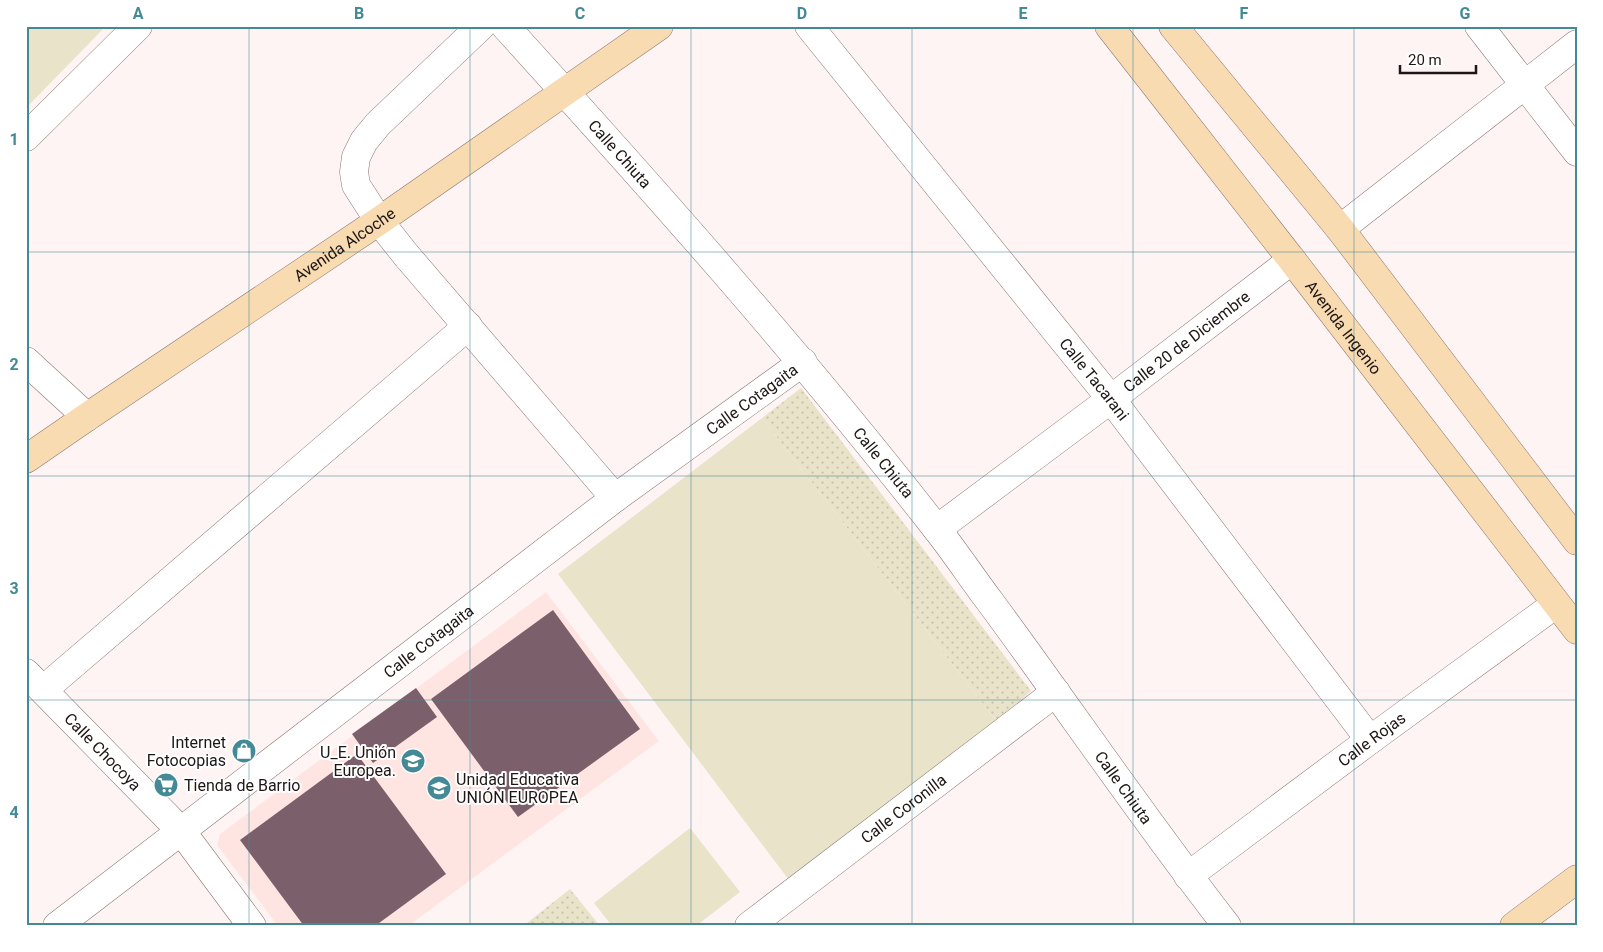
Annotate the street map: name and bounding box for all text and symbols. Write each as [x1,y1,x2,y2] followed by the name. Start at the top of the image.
[133,4,144,23] text: A
[354,4,364,23] text: B
[575,4,585,23] text: C
[797,4,807,23] text: D
[1019,4,1028,23] text: E
[1240,4,1249,23] text: F
[1460,4,1471,23] text: G
[1400,42,1477,74] scale bar
[1408,51,1442,69] text: 20 m
[584,116,655,192] street label: Calle Chiuta
[9,130,19,149] text: 1
[290,204,399,285] street label: Avenida Alcoche
[1301,277,1385,378] street label: Avenida Ingenio
[1119,287,1254,396] street label: Calle 20 de Diciembre
[1055,334,1133,424] street label: Calle Tacarani
[9,355,19,374] text: 2
[703,360,801,439] street label: Calle Cotagaita
[849,424,918,502] street label: Calle Chiuta
[9,579,19,598] text: 3
[380,601,477,682] street label: Calle Cotagaita
[1334,708,1409,771] street label: Calle Rojas
[60,709,145,795] street label: Calle Chocoya
[147,733,226,770] place label: Internet Fotocopias
[231,738,257,764] shop icon: Internet Fotocopias
[320,743,396,780] place label: U_E. Unión Europea.
[400,748,426,774] school or university icon: U_E. Unión Europea.
[1091,748,1156,828] street label: Calle Chiuta
[456,770,579,807] place label: Unidad Educativa UNIÓN EUROPEA
[857,770,950,847] street label: Calle Coronilla
[153,772,179,798] supermarket icon: Tienda de Barrio
[426,775,452,801] school or university icon: Unidad Educativa UNIÓN EUROPEA
[184,776,300,795] place label: Tienda de Barrio
[9,803,19,822] text: 4

